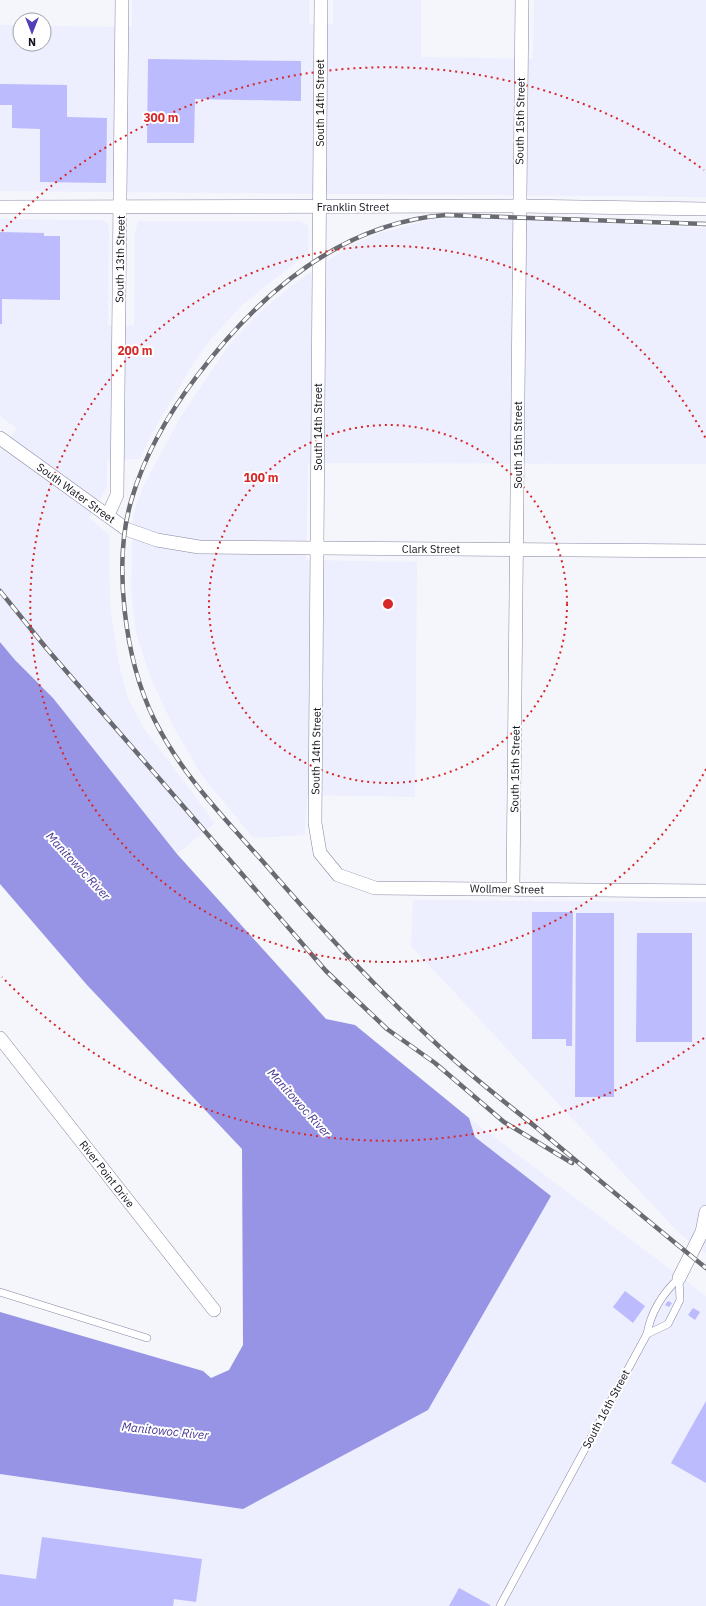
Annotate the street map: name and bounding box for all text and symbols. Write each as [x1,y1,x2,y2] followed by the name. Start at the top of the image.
[12,12,52,52] north arrow
[28,35,36,49] text: N
[313,59,327,147] street label: South 14th Street
[512,77,528,165] street label: South 15th Street
[143,110,179,125] text: 300 m
[317,200,389,214] street label: Franklin Street
[112,215,128,303] street label: South 13th Street
[117,343,153,358] text: 200 m
[311,383,325,471] street label: South 14th Street
[511,401,525,489] street label: South 15th Street
[34,460,118,526] street label: South Water Street
[243,470,279,485] text: 100 m
[402,542,460,556] street label: Clark Street
[381,597,395,611] centre of rings
[308,707,324,795] street label: South 14th Street
[507,725,523,813] street label: South 15th Street
[43,829,114,903] water label: Manitowoc River
[470,881,544,897] street label: Wollmer Street
[265,1065,335,1141] water label: Manitowoc River
[76,1138,138,1210] street label: River Point Drive
[579,1367,633,1451] street label: South 16th Street
[121,1418,210,1443] water label: Manitowoc River

